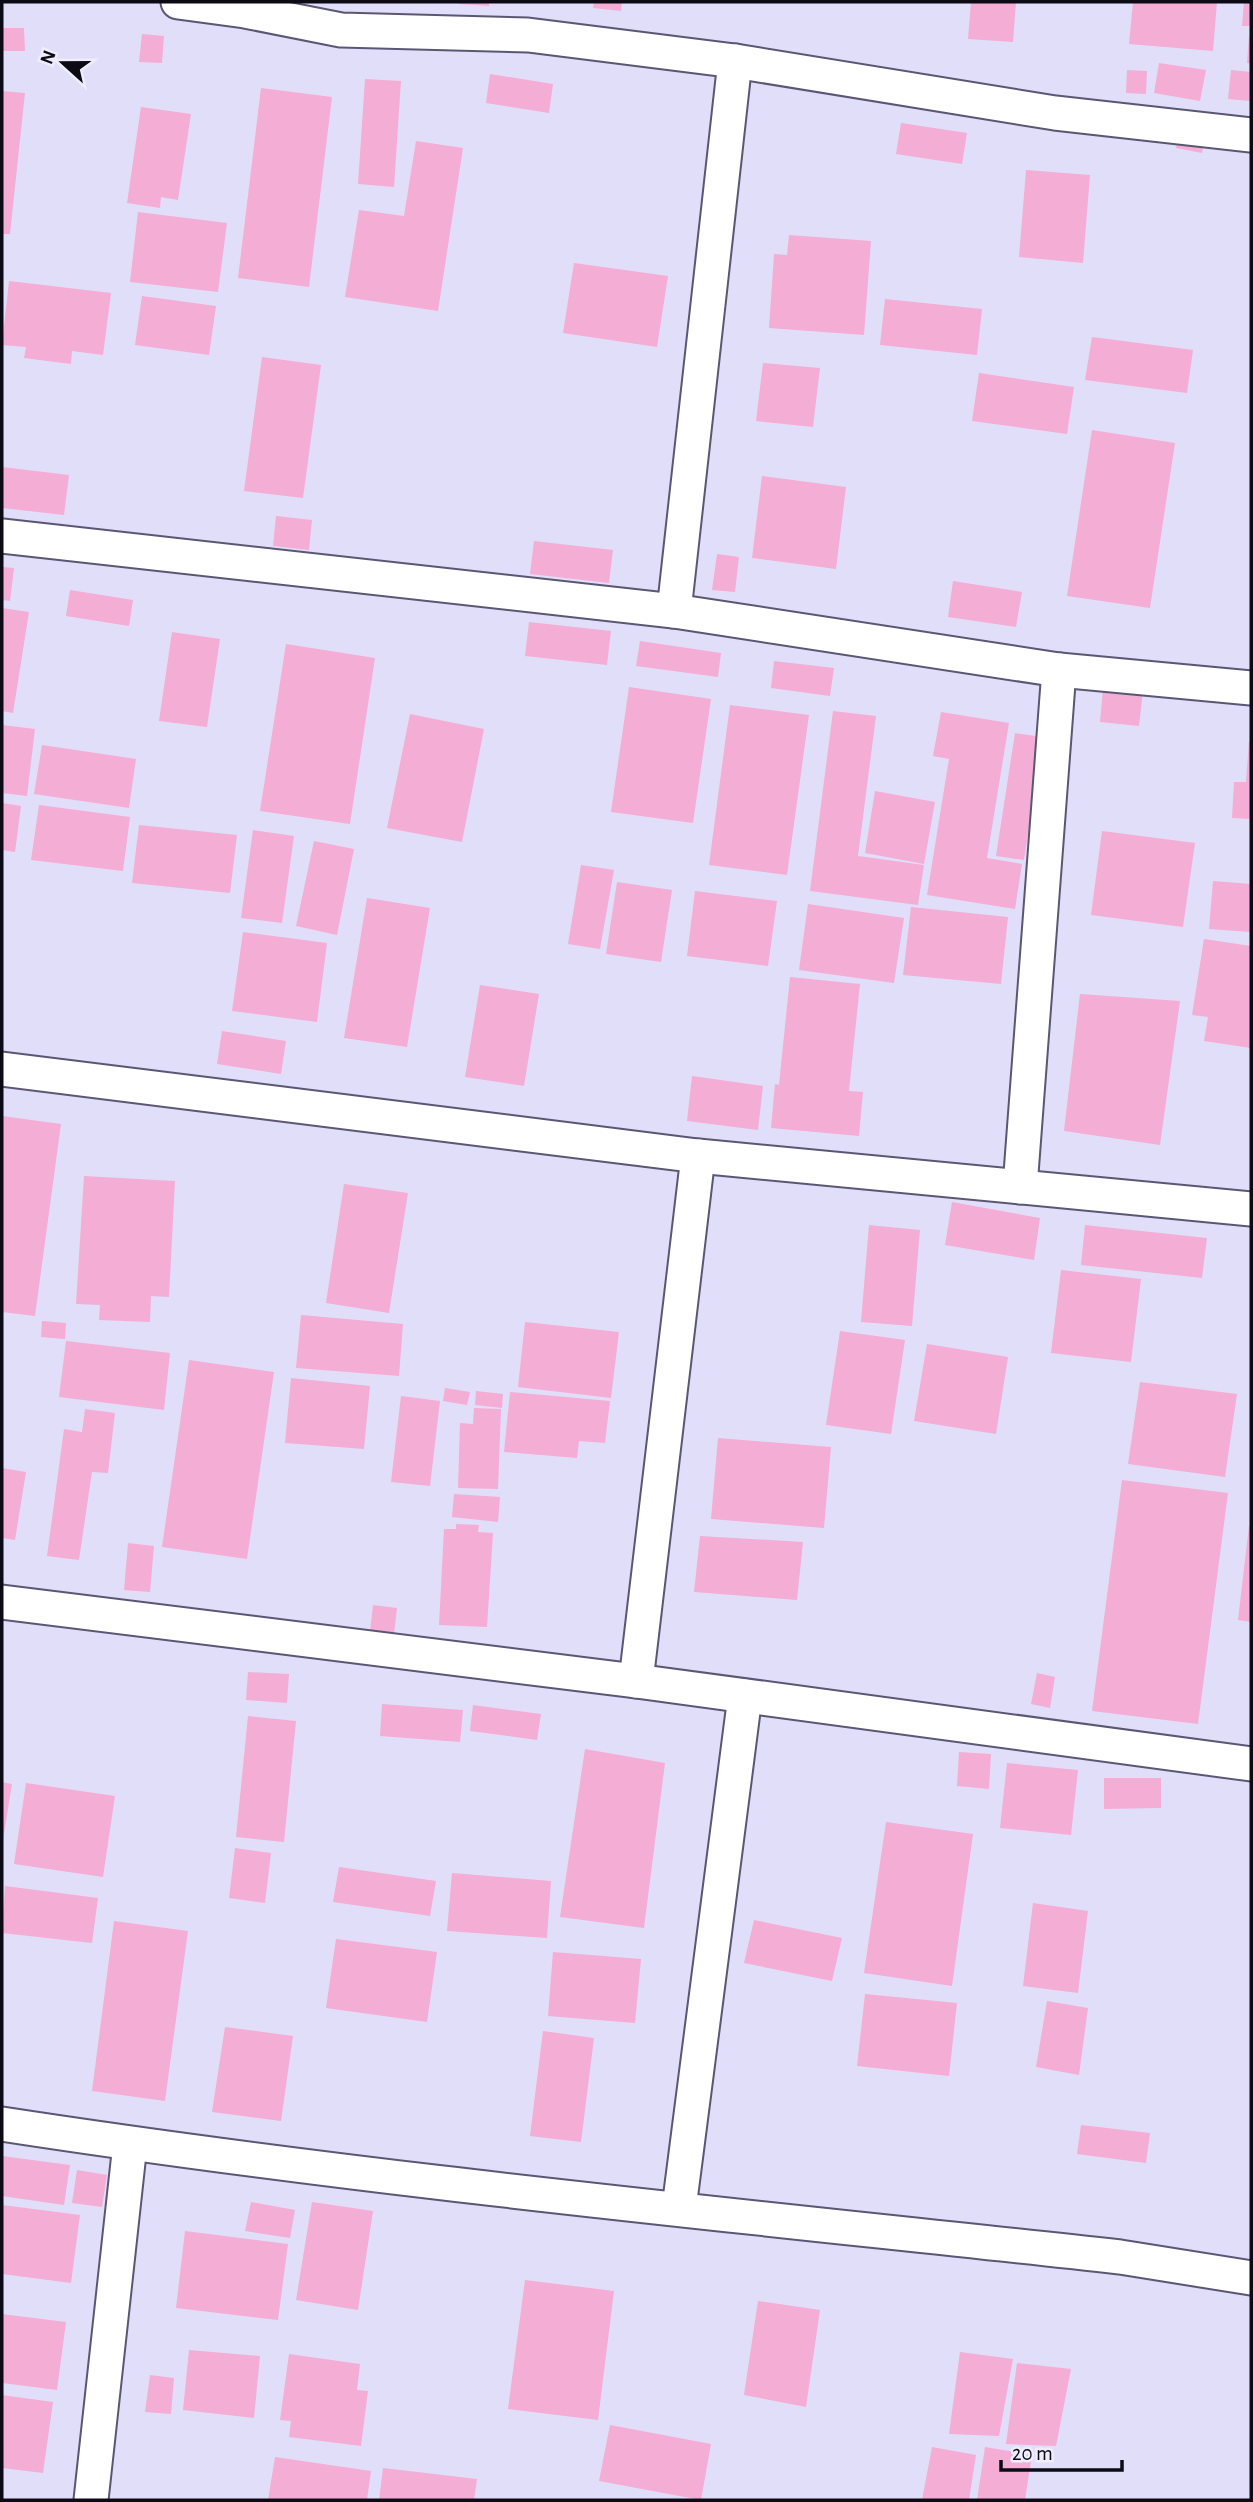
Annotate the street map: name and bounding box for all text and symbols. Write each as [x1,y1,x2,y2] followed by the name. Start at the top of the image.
[28,28,98,98] north arrow
[37,48,60,67] text: N
[1001,2428,1122,2472] scale bar
[1012,2443,1053,2464] text: 20 m

